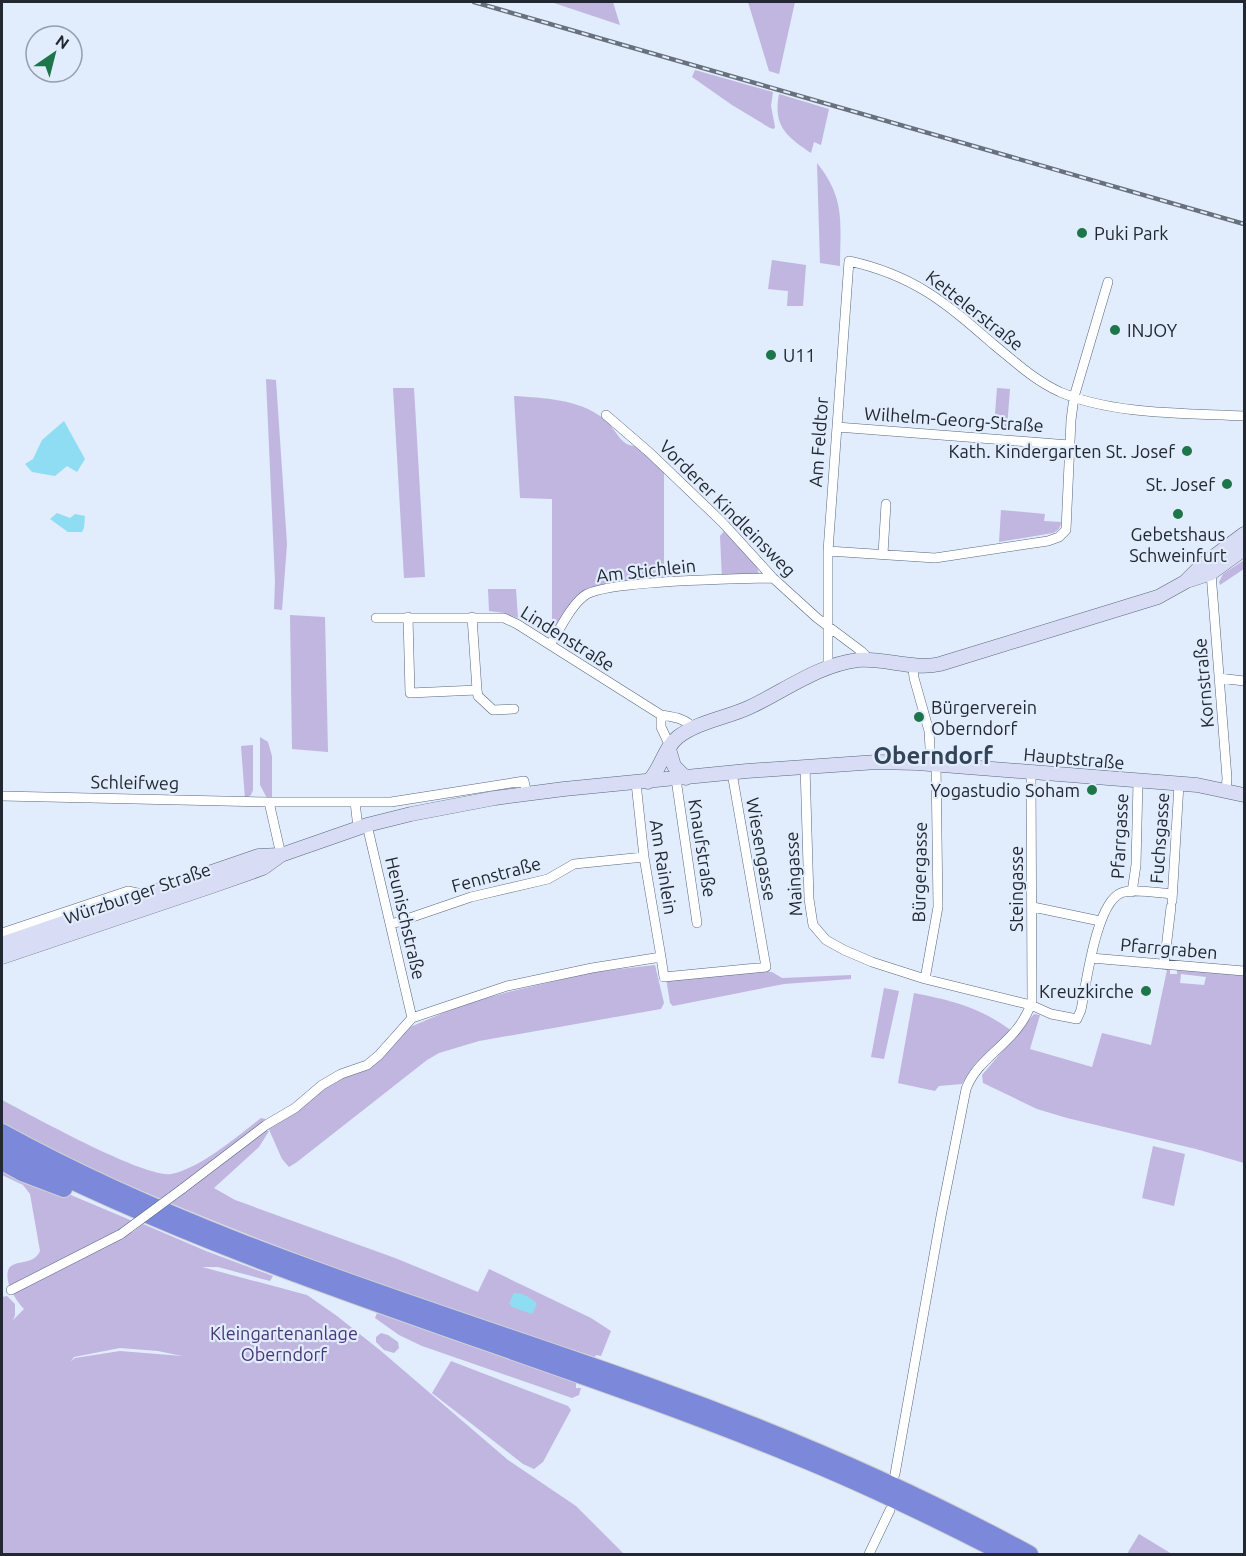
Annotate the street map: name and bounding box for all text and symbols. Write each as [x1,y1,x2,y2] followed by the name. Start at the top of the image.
[24,24,84,84] north arrow
[53,31,73,53] text: N
[1094,223,1168,243] place label: Puki Park
[1075,226,1089,240] marker: Puki Park
[922,266,1028,354] street label: Kettelerstraße
[1127,320,1178,340] place label: INJOY
[1108,323,1122,337] marker: INJOY
[783,345,816,365] place label: U11
[764,348,778,362] marker: U11
[805,396,831,488] street label: Am Feldtor
[864,403,1044,435] street label: Wilhelm-Georg-Straße
[656,436,800,580] street label: Vorderer Kindleinsweg
[949,441,1175,461] place label: Kath. Kindergarten St. Josef
[1180,444,1194,458] marker: Kath. Kindergarten St. Josef
[1146,474,1215,494] place label: St. Josef
[1220,477,1234,491] marker: St. Josef
[1171,507,1185,521] marker: Gebetshaus Schweinfurt
[1129,524,1227,565] place label: Gebetshaus Schweinfurt
[595,555,697,585] street label: Am Stichlein
[518,601,618,675] street label: Lindenstraße
[1189,637,1217,729] street label: Kornstraße
[931,697,1037,738] place label: Bürgerverein Oberndorf
[912,710,926,724] marker: Bürgerverein Oberndorf
[873,742,994,769] district label: Oberndorf
[1023,744,1125,772] street label: Hauptstraße
[91,771,179,793] street label: Schleifweg
[930,780,1080,800] place label: Yogastudio Soham
[1085,783,1099,797] marker: Yogastudio Soham
[1146,792,1172,884] street label: Fuchsgasse
[1107,793,1131,879] street label: Pfarrgasse
[743,796,781,902] street label: Wiesengasse
[685,797,721,899] street label: Knaufstraße
[647,818,681,916] street label: Am Rainlein
[908,821,930,923] street label: Bürgergasse
[781,831,805,917] street label: Maingasse
[1006,846,1026,932] street label: Steingasse
[449,852,543,896] street label: Fennstraße
[382,855,430,981] street label: Heunischstraße
[61,858,213,928] street label: Würzburger Straße
[1119,934,1219,962] street label: Pfarrgraben
[1039,981,1134,1001] place label: Kreuzkirche
[1139,984,1153,998] marker: Kreuzkirche
[210,1323,358,1364] park label: Kleingartenanlage Oberndorf

